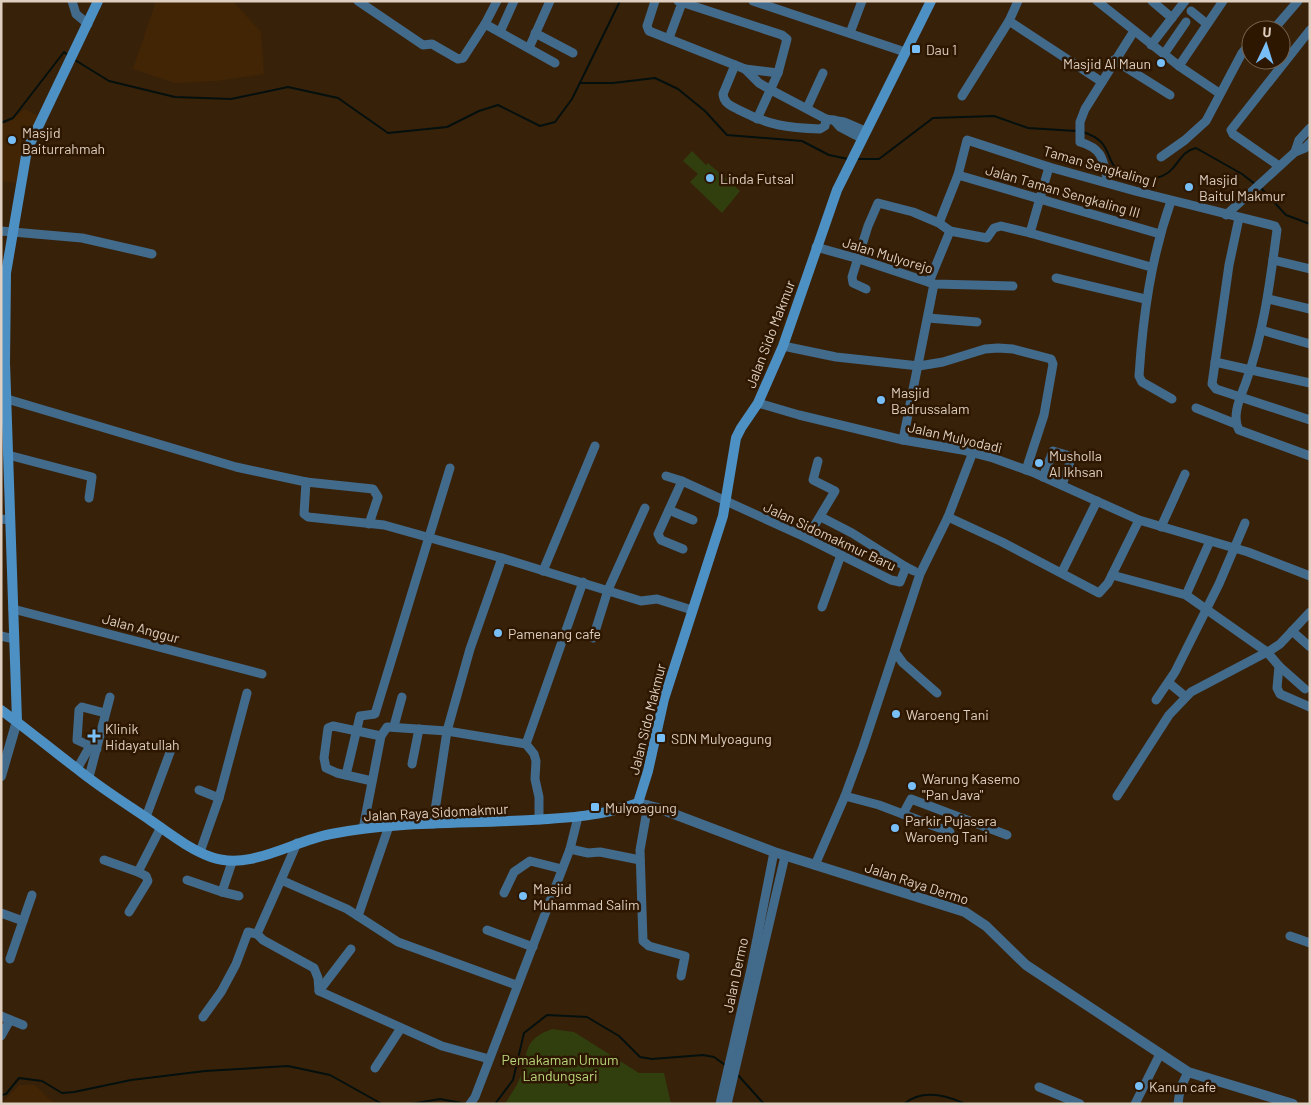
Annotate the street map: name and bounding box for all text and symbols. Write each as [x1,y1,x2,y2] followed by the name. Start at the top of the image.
[1241,20,1291,70] north arrow
[1262,23,1272,40] text: U
[926,41,957,58] place label: Dau 1
[910,43,922,55] marker: Dau 1
[1063,55,1151,72] place label: Masjid Al Maun
[1155,57,1167,69] marker: Masjid Al Maun
[22,124,105,157] place label: Masjid Baiturrahmah
[6,134,18,146] marker: Masjid Baiturrahmah
[1041,142,1159,190] street label: Taman Sengkaling I
[984,161,1142,221] street label: Jalan Taman Sengkaling III
[720,170,794,187] place label: Linda Futsal
[1199,171,1285,204] place label: Masjid Baitul Makmur
[704,172,716,184] marker: Linda Futsal
[1183,181,1195,193] marker: Masjid Baitul Makmur
[841,233,935,277] street label: Jalan Mulyorejo
[742,278,798,390] street label: Jalan Sido Makmur
[891,384,969,417] place label: Masjid Badrussalam
[875,394,887,406] marker: Masjid Badrussalam
[906,418,1004,456] street label: Jalan Mulyodadi
[1049,447,1103,480] place label: Musholla Al Ikhsan
[1033,457,1045,469] marker: Musholla Al Ikhsan
[761,498,899,574] street label: Jalan Sidomakmur Baru
[100,609,182,647] street label: Jalan Anggur
[508,625,601,642] place label: Pamenang cafe
[492,627,504,639] marker: Pamenang cafe
[625,662,669,776] street label: Jalan Sido Makmur
[906,706,989,723] place label: Waroeng Tani
[890,708,902,720] marker: Waroeng Tani
[105,720,180,753] place label: Klinik Hidayatullah
[87,729,101,743] marker: Klinik Hidayatullah
[671,730,772,747] place label: SDN Mulyoagung
[655,732,667,744] marker: SDN Mulyoagung
[922,770,1020,803] place label: Warung Kasemo "Pan Java"
[906,780,918,792] marker: Warung Kasemo "Pan Java"
[605,799,677,816] place label: Mulyoagung
[363,800,509,824] street label: Jalan Raya Sidomakmur
[589,801,601,813] marker: Mulyoagung
[905,812,997,845] place label: Parkir Pujasera Waroeng Tani
[889,822,901,834] marker: Parkir Pujasera Waroeng Tani
[863,858,971,908] street label: Jalan Raya Dermo
[533,880,640,913] place label: Masjid Muhammad Salim
[517,890,529,902] marker: Masjid Muhammad Salim
[719,936,751,1014] street label: Jalan Dermo
[501,1051,619,1084] park label: Pemakaman Umum Landungsari
[1149,1078,1216,1095] place label: Kanun cafe
[1133,1080,1145,1092] marker: Kanun cafe

